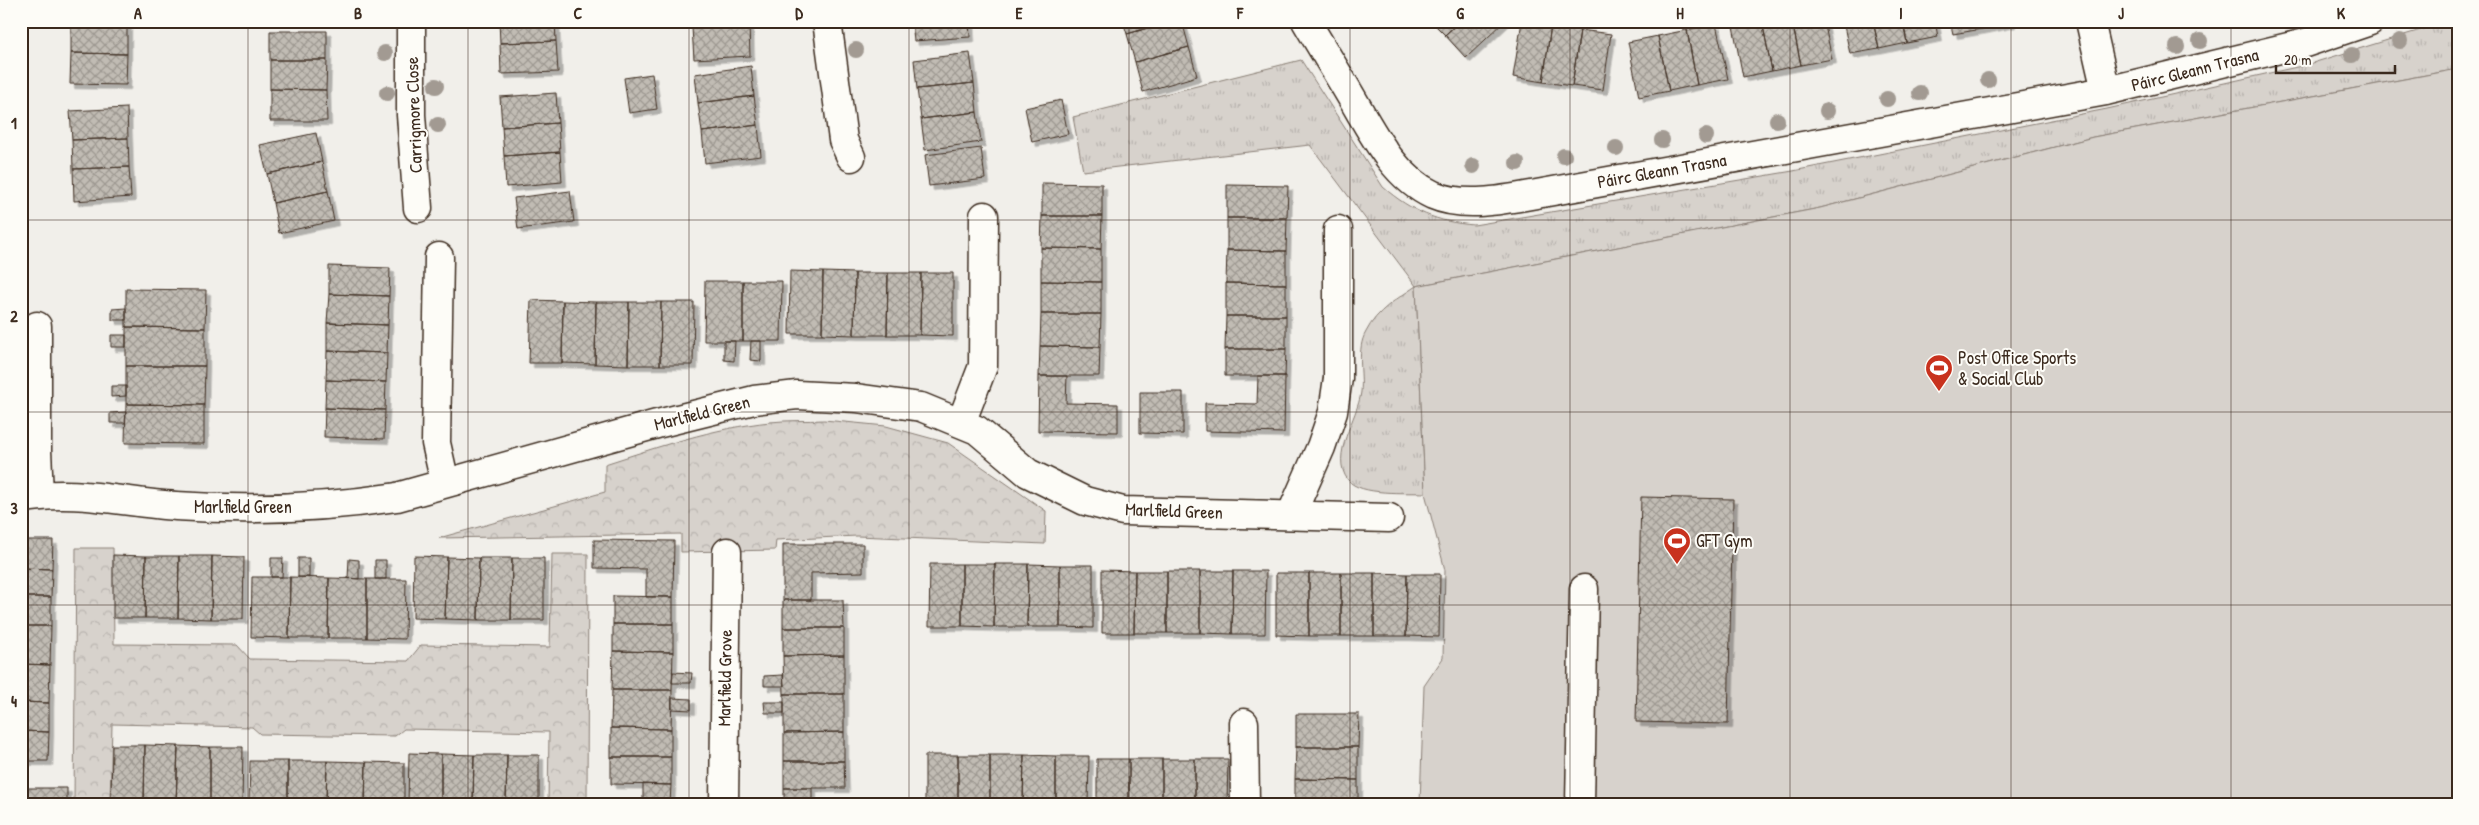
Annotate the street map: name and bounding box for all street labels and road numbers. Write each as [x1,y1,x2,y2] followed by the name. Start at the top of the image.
[2129,42,2261,97] street label: Páirc Gleann Trasna
[399,56,428,174] street label: Carrigmore Close
[1596,147,1728,194] street label: Páirc Gleann Trasna
[651,389,752,436] street label: Marlfield Green
[194,494,292,519] street label: Marlfield Green
[1125,496,1223,525] street label: Marlfield Green
[711,629,738,727] street label: Marlfield Grove

